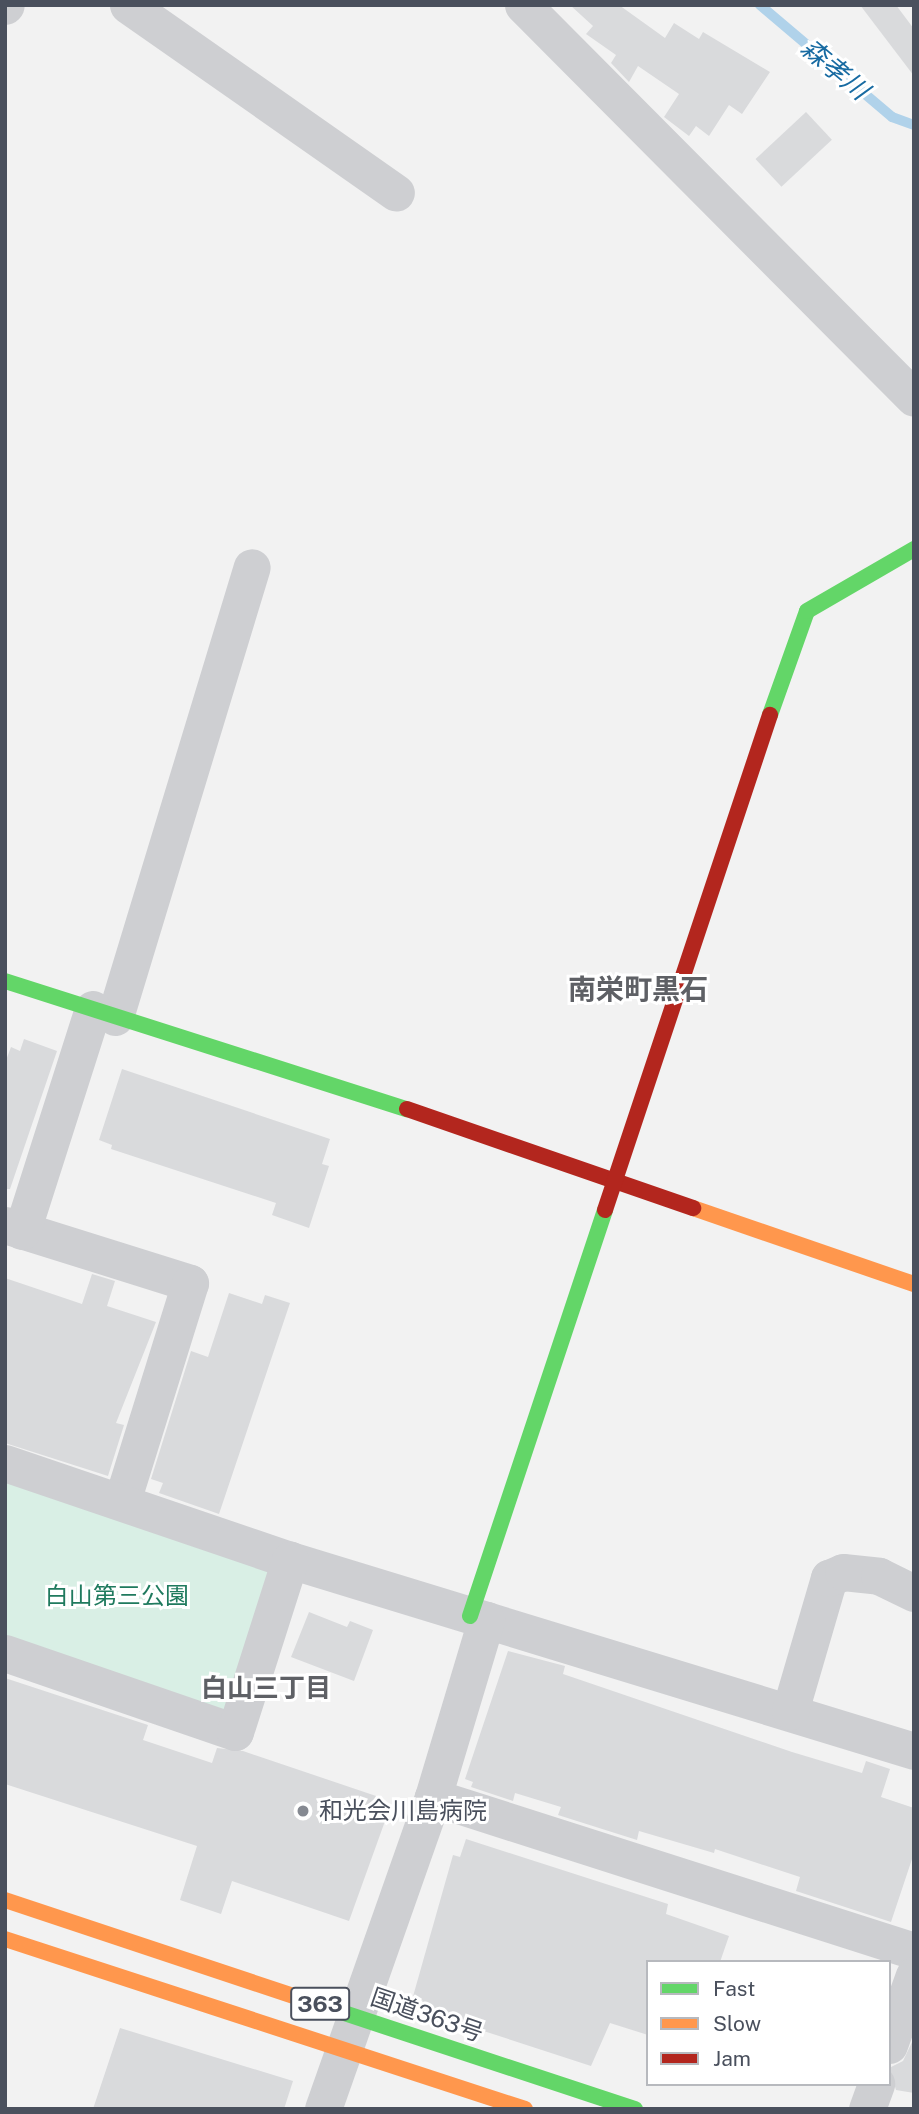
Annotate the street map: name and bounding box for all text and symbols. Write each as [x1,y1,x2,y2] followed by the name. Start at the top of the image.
[795,32,875,106] water label: 森孝川
[568,972,708,1006] district label: 南栄町黒石
[45,1582,189,1610] park label: 白山第三公園
[201,1672,331,1704] district label: 白山三丁目
[319,1797,487,1825] place label: 和光会川島病院
[293,1801,313,1821] marker: 和光会川島病院
[646,1960,891,2086] legend
[713,1976,755,2001] text: Fast
[367,1982,487,2048] street label: 国道363号
[288,1984,352,2024] road number: 363
[713,2011,761,2036] text: Slow
[713,2046,751,2071] text: Jam

